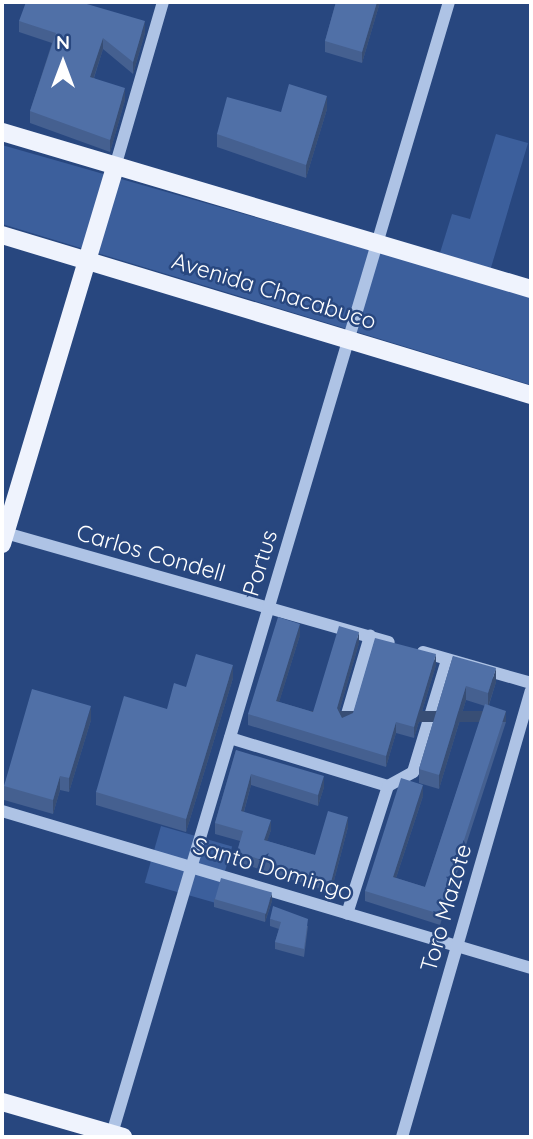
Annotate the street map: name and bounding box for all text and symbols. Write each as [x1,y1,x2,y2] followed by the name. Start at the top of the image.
[28,28,98,98] north arrow
[56,30,70,54] text: N
[168,247,380,335] street label: Avenida Chacabuco
[73,519,229,587] street label: Carlos Condell
[237,527,283,599] street label: Portus
[190,832,356,906] street label: Santo Domingo
[415,841,477,975] street label: Toro Mazote

